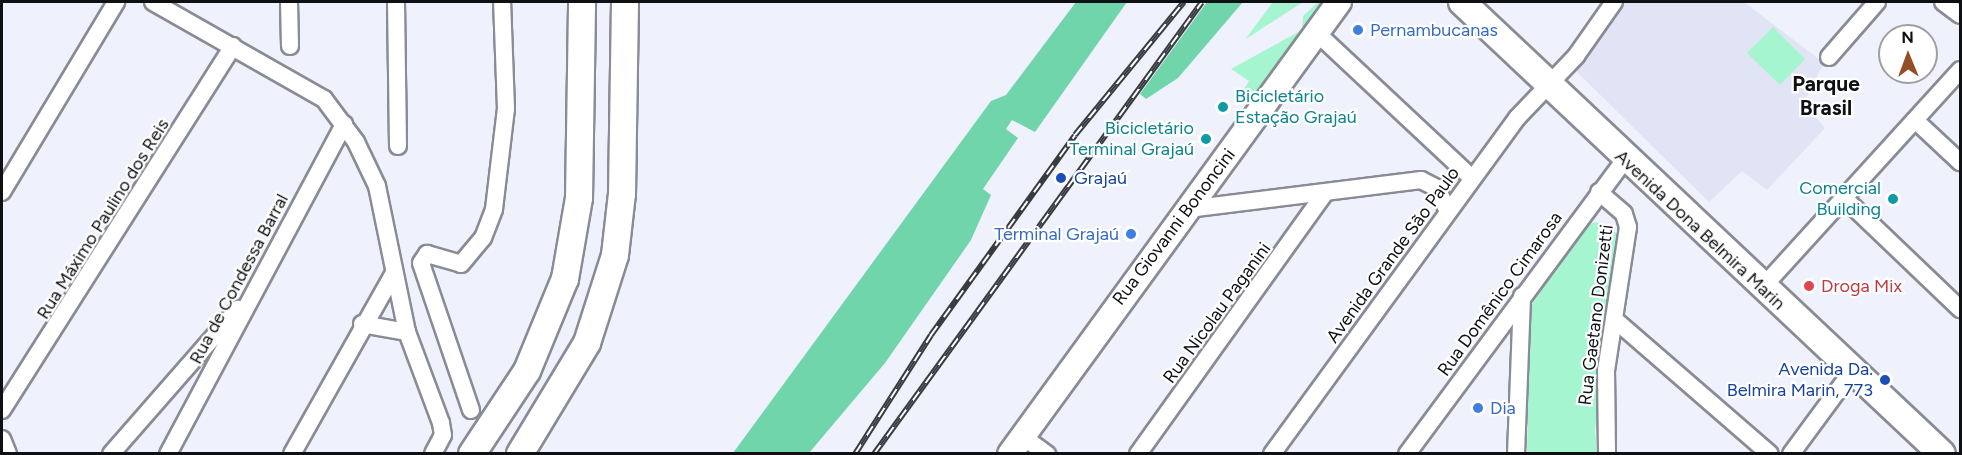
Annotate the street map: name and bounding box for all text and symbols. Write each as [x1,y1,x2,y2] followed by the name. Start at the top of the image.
[1370,19,1498,41] place label: Pernambucanas
[1351,23,1365,37] marker: Pernambucanas
[1878,24,1938,84] north arrow
[1901,28,1914,47] text: N
[1792,71,1860,121] district label: Parque Brasil
[1235,86,1357,128] place label: Bicicletário Estação Grajaú
[1216,100,1230,114] marker: Bicicletário Estação Grajaú
[32,115,174,323] street label: Rua Máximo Paulino dos Reis
[1069,118,1194,160] place label: Bicicletário Terminal Grajaú
[1199,132,1213,146] marker: Bicicletário Terminal Grajaú
[1108,145,1240,309] street label: Rua Giovanni Bononcini
[1611,146,1789,314] street label: Avenida Dona Belmira Marin
[1322,163,1464,347] street label: Avenida Grande São Paulo
[1074,167,1127,189] place label: Grajaú
[1052,169,1070,187] marker: Grajaú
[1799,178,1881,220] place label: Comercial Building
[185,190,293,368] street label: Rua de Condessa Barral
[1886,192,1900,206] marker: Comercial Building
[1433,208,1567,380] street label: Rua Domênico Cimarosa
[994,223,1119,245] place label: Terminal Grajaú
[1574,223,1618,407] street label: Rua Gaetano Donizetti
[1124,227,1138,241] marker: Terminal Grajaú
[1159,239,1275,387] street label: Rua Nicolau Paganini
[1821,275,1902,297] place label: Droga Mix
[1802,279,1816,293] marker: Droga Mix
[1727,359,1873,401] place label: Avenida Da. Belmira Marin, 773
[1878,373,1892,387] marker: Avenida Da. Belmira Marin, 773
[1490,397,1516,419] place label: Dia
[1471,401,1485,415] marker: Dia

